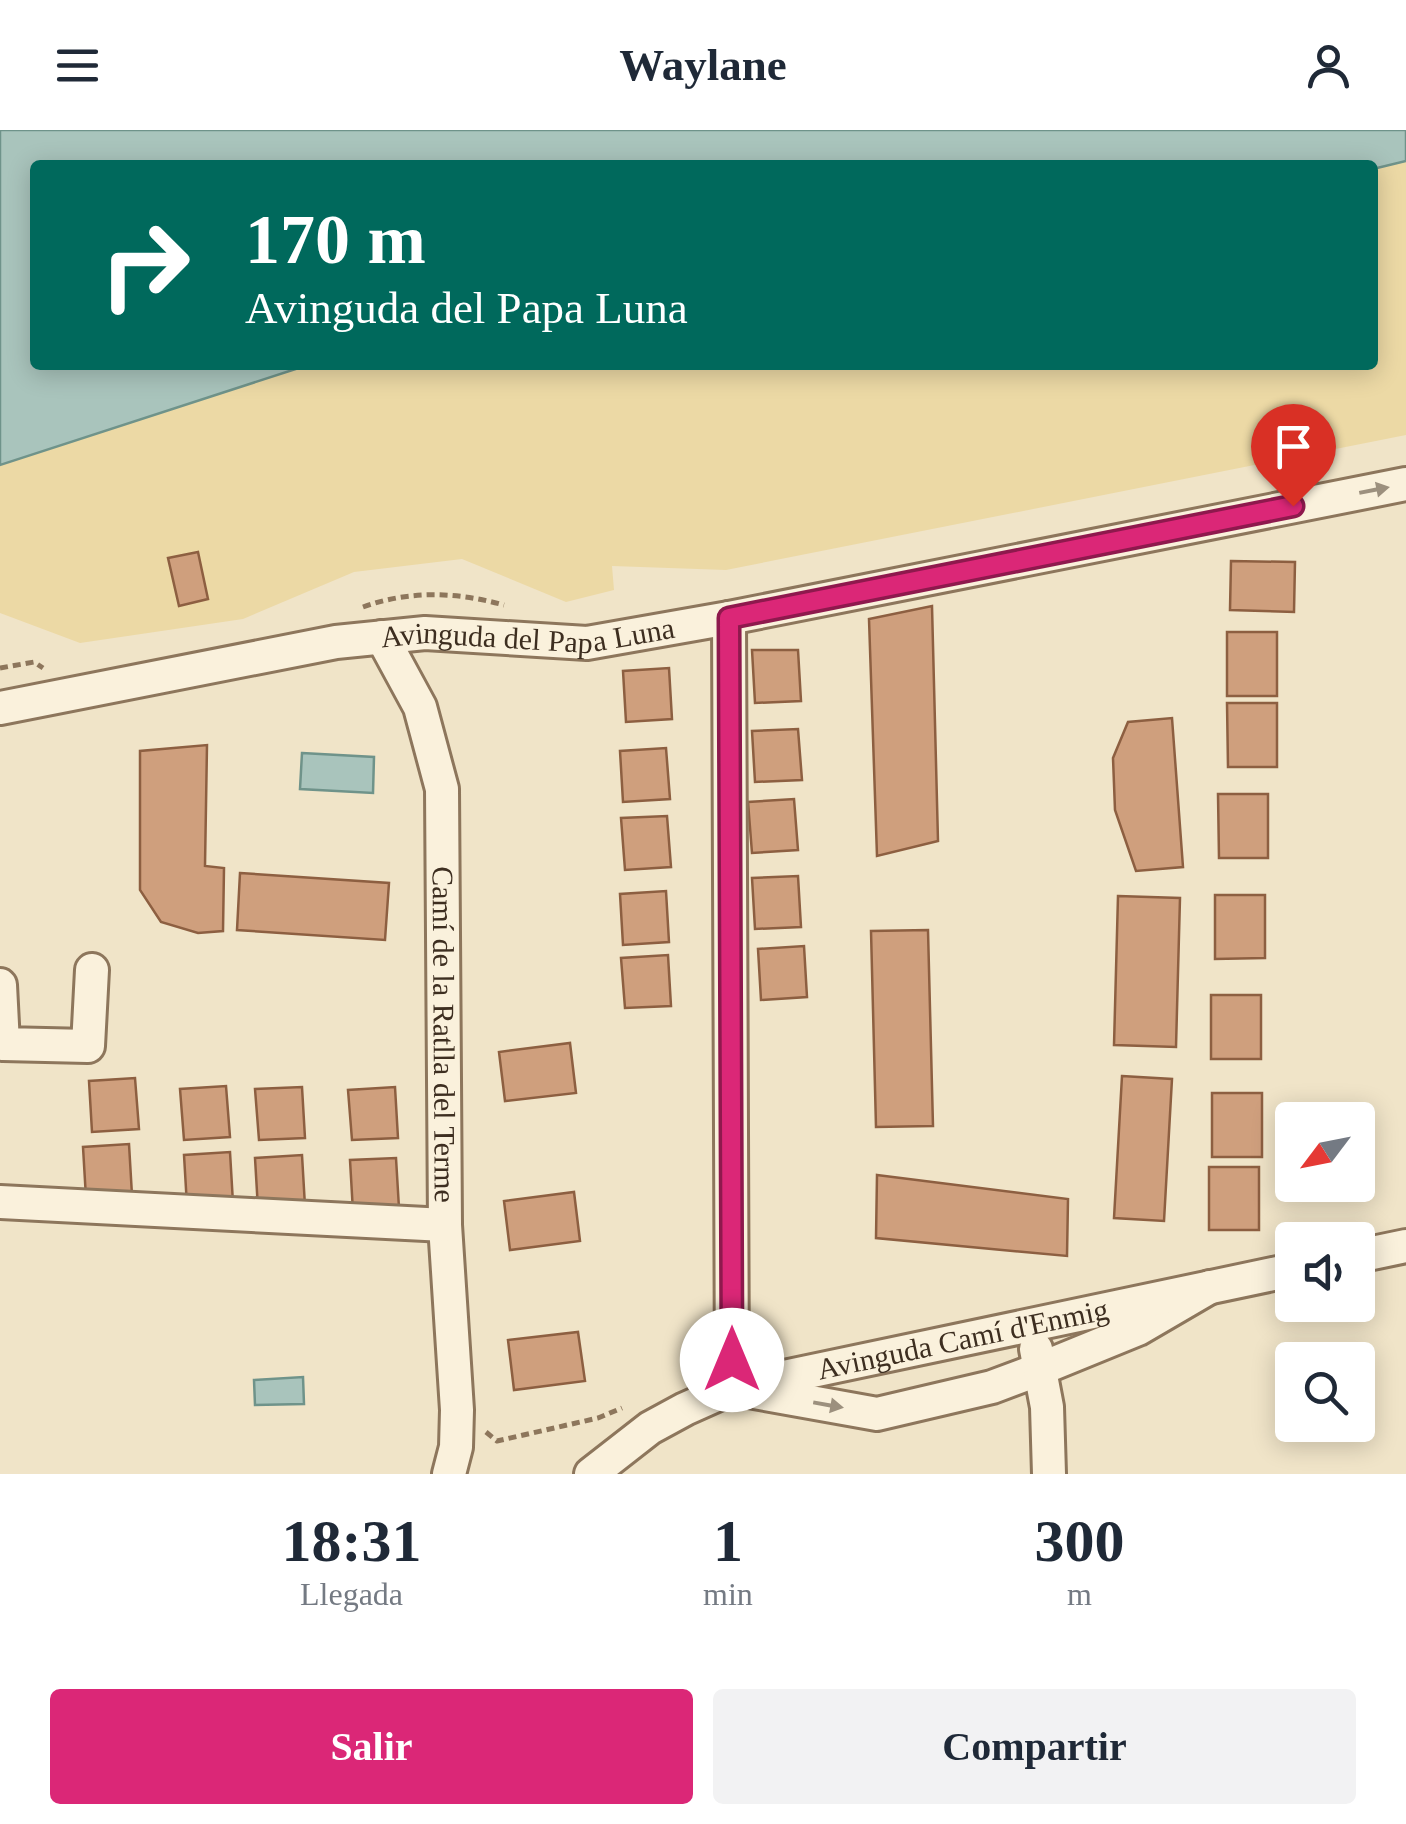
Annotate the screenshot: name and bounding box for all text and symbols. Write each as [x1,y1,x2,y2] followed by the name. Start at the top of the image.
[50,38,105,93] icon: menu
[1301,38,1356,93] icon: person
[619,40,787,90] text: Waylane
[80,200,210,330] icon: right
[245,201,426,278] text: 170 m
[245,283,688,333] text: Avinguda del Papa Luna
[1251,404,1336,507] pin
[1266,419,1321,474] icon: arrive
[1359,481,1390,497] one-way arrow
[379,611,677,659] street label: Avinguda del Papa Luna
[427,866,462,1203] street label: Camí de la Ratlla del Terme
[1275,1102,1375,1202] north arrow
[1275,1102,1375,1442] map controls
[1275,1222,1375,1322] button: sound
[814,1292,1111,1386] street label: Avinguda Camí d'Enmig
[680,1308,784,1412] position arrow
[1275,1342,1375,1442] button: search
[813,1398,844,1414] one-way arrow
[282,1508,422,1574] text: 18:31
[713,1508,743,1574] text: 1
[1034,1508,1124,1574] text: 300
[300,1576,403,1612] text: Llegada
[703,1576,753,1612] text: min
[1067,1576,1092,1612] text: m
[50,1689,693,1804] button: Salir
[713,1689,1356,1804] button: Compartir

